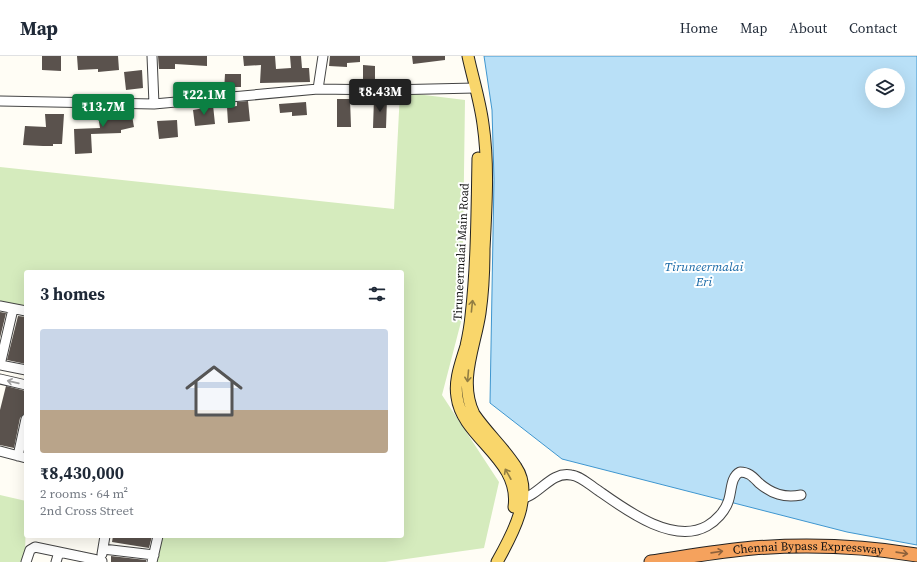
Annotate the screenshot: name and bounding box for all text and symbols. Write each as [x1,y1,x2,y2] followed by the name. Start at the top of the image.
[20,15,58,41] text: Map
[680,18,718,38] text: Home
[740,18,767,38] text: Map
[789,18,827,38] text: About
[849,18,897,38] text: Contact
[865,68,905,108] map controls
[865,68,905,108] button: layers
[347,79,413,113] pin: ₹8.43M
[171,82,237,116] pin: ₹22.1M
[358,83,402,100] text: ₹8.43M
[182,86,226,103] text: ₹22.1M
[70,94,136,128] pin: ₹13.7M
[81,98,125,115] text: ₹13.7M
[449,183,473,321] street label: Tiruneermalai Main Road
[665,258,743,290] water label: Tiruneermalai Eri
[40,282,105,306] text: 3 homes
[366,283,388,305] icon: filters
[468,300,476,313] one-way arrow
[178,355,250,427] icon: home
[464,369,471,382] one-way arrow
[7,378,20,386] one-way arrow
[40,461,124,485] text: ₹8,430,000
[503,468,511,480] one-way arrow
[40,485,128,502] text: 2 rooms · 64 m²
[40,502,133,519] text: 2nd Cross Street
[732,538,885,558] street label: Chennai Bypass Expressway
[710,548,723,556] one-way arrow
[896,549,909,557] one-way arrow

